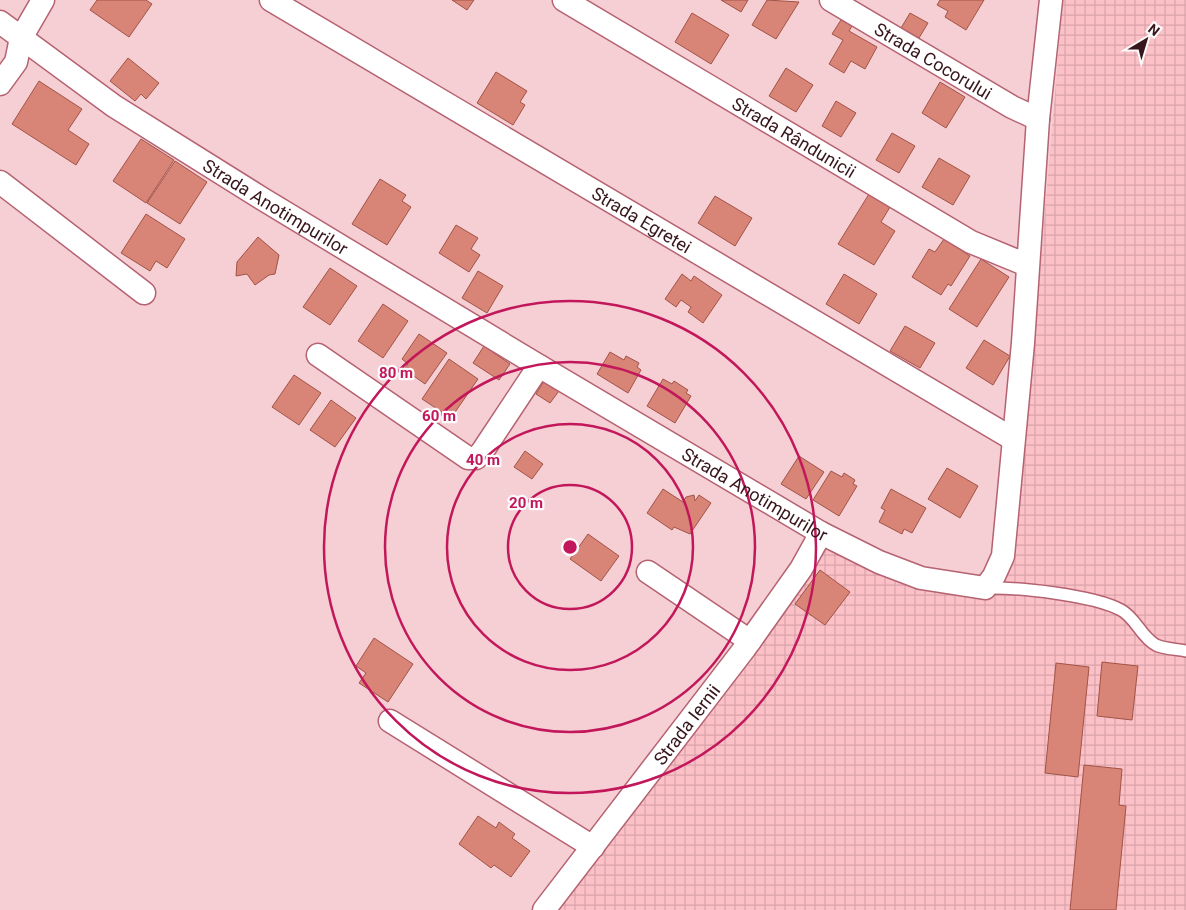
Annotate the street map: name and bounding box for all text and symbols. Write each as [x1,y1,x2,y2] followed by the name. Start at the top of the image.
[1121,15,1171,65] north arrow
[871,18,996,103] street label: Strada Cocorului
[1145,20,1163,39] text: N
[729,92,860,182] street label: Strada Rândunicii
[200,154,352,259] street label: Strada Anotimpurilor
[588,182,696,257] street label: Strada Egretei
[379,364,413,382] text: 80 m
[422,407,456,425] text: 60 m
[678,443,831,545] street label: Strada Anotimpurilor
[466,451,500,469] text: 40 m
[509,494,543,512] text: 20 m
[561,538,579,556] centre of rings
[649,680,724,769] street label: Strada Iernii

